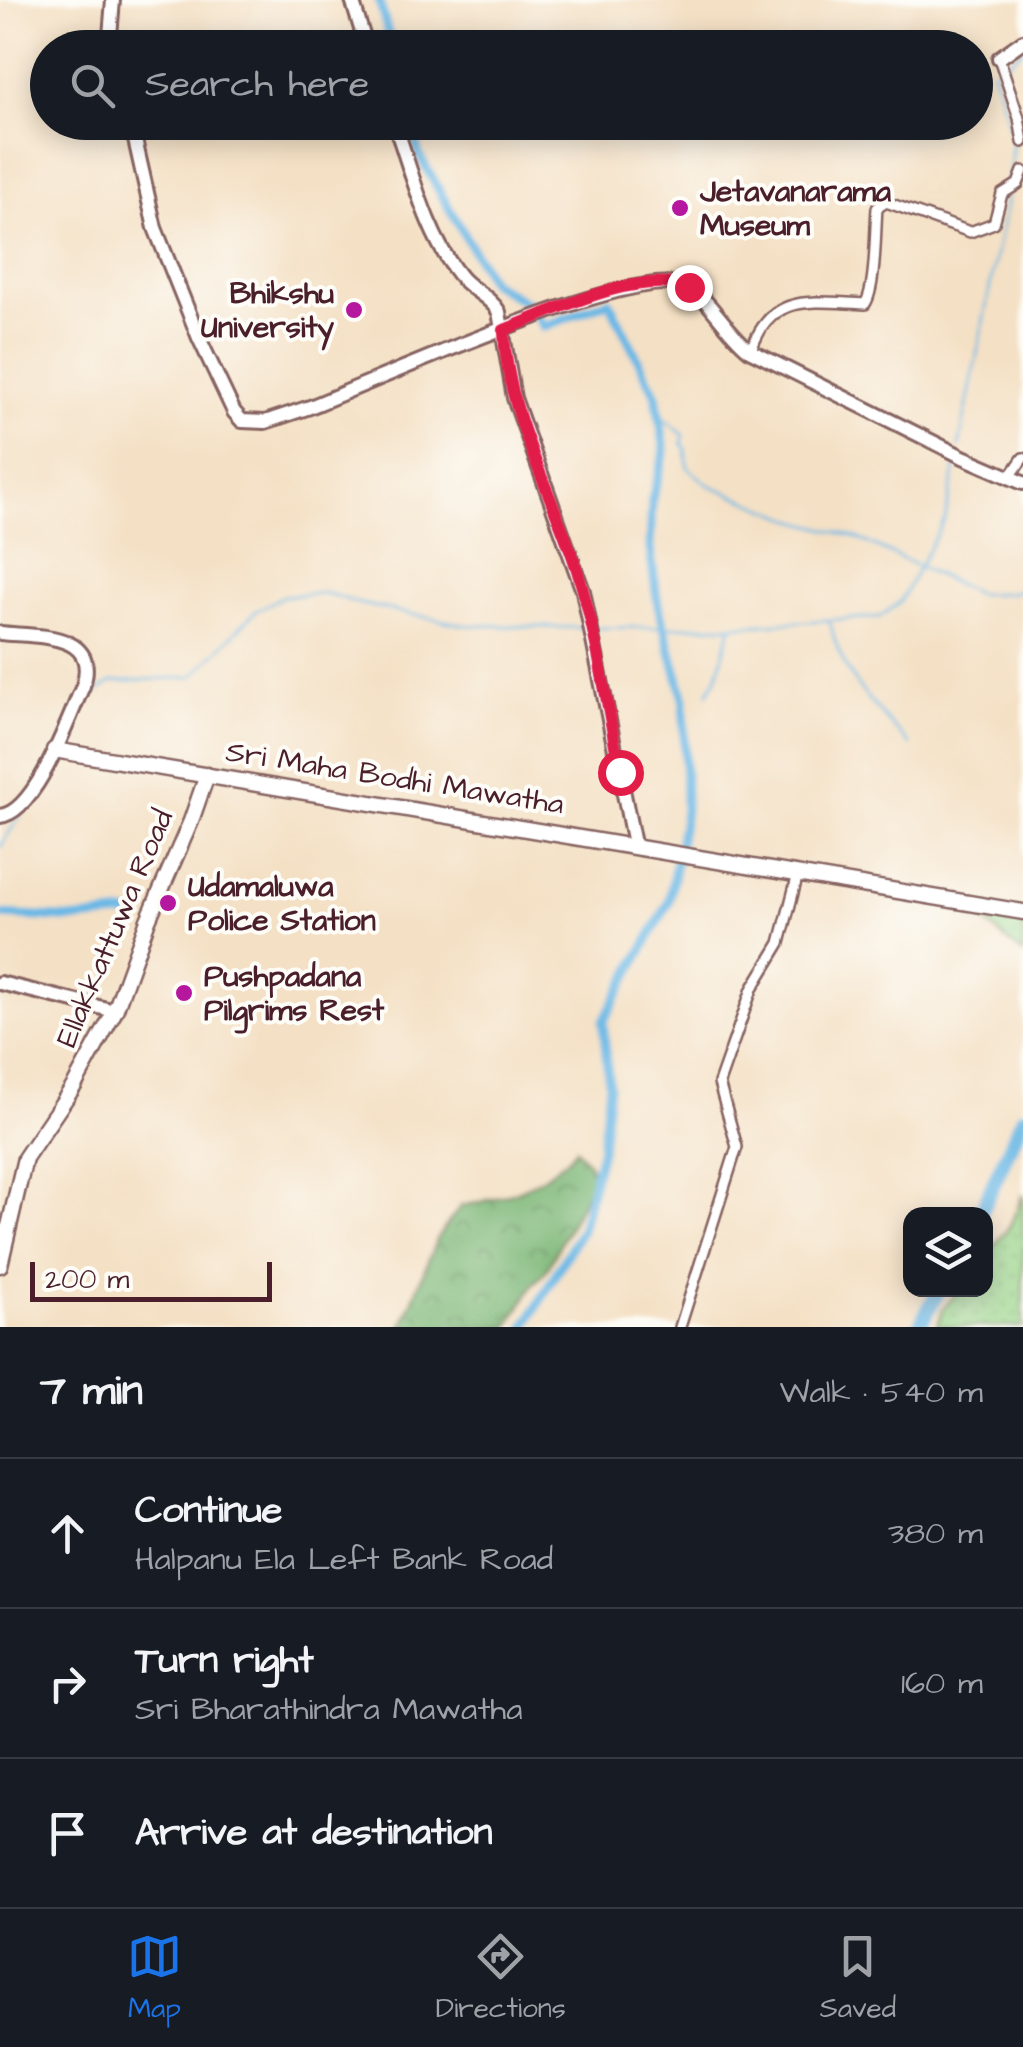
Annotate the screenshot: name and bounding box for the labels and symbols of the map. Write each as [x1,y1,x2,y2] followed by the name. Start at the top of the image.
[699,171,892,247] place label: Jetavanarama Museum
[669,197,691,219] marker: Jetavanarama Museum
[667,265,713,311] route end
[201,273,335,351] place label: Bhikshu University
[343,299,365,321] marker: Bhikshu University
[223,731,567,825] street label: Sri Maha Bodhi Mawatha
[598,750,644,796] route start
[46,803,184,1054] street label: Ellakkattuwa Road
[188,866,376,942] place label: Udamaluwa Police Station
[157,892,179,914] marker: Udamaluwa Police Station
[204,956,385,1034] place label: Pushpadana Pilgrims Rest
[173,982,195,1004] marker: Pushpadana Pilgrims Rest
[30,1257,272,1302] scale bar

